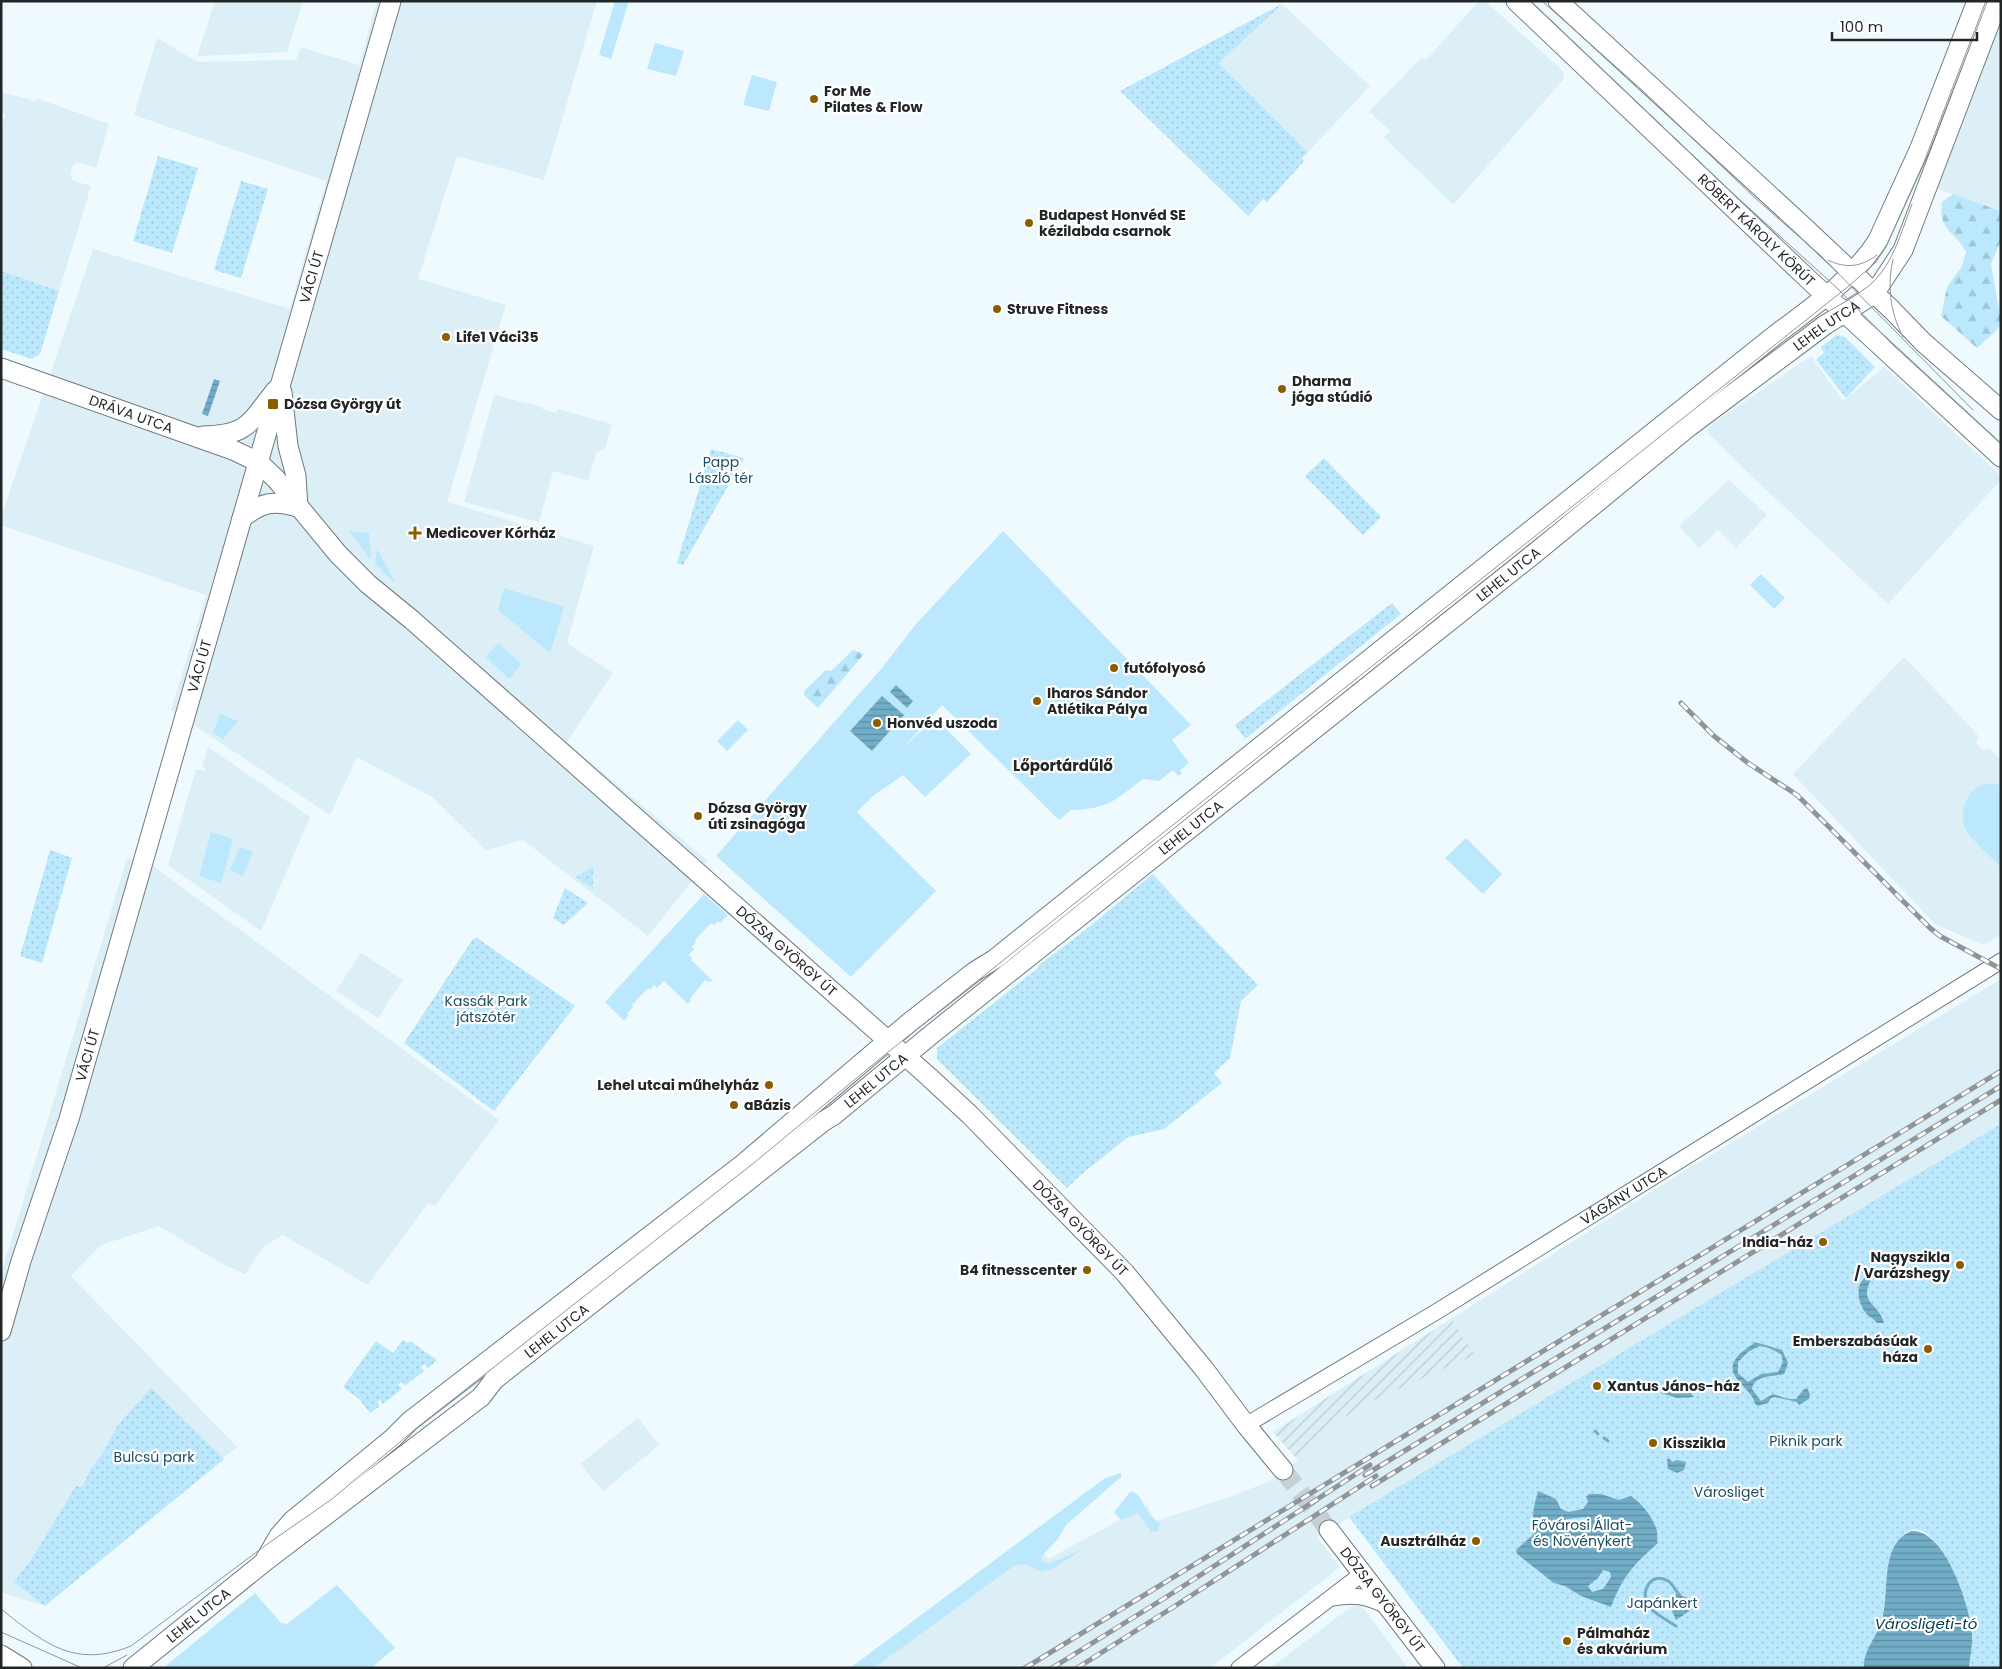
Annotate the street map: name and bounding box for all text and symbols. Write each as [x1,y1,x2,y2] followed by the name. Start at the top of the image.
[1832,10,1977,42] scale bar
[1840,16,1883,37] text: 100 m
[824,81,923,117] place label: For Me Pilates & Flow
[808,93,820,105] marker: For Me Pilates & Flow
[1693,169,1820,291] street label: RÓBERT KÁROLY KÖRÚT
[1039,205,1186,241] place label: Budapest Honvéd SE kézilabda csarnok
[1023,217,1035,229] marker: Budapest Honvéd SE kézilabda csarnok
[294,248,329,306] street label: VÁCI ÚT
[1789,295,1864,356] street label: LEHEL UTCA
[1007,299,1108,319] place label: Struve Fitness
[991,303,1003,315] marker: Struve Fitness
[456,327,539,347] place label: Life1 Váci35
[440,331,452,343] marker: Life1 Váci35
[1291,371,1373,407] place label: Dharma jóga stúdió
[1276,383,1288,395] marker: Dharma jóga stúdió
[86,390,176,438] street label: DRÁVA UTCA
[284,394,402,414] place label: Dózsa György út
[266,397,280,411] marker: Dózsa György út
[689,452,753,488] park label: Papp László tér
[426,523,555,543] place label: Medicover Kórház
[408,526,422,540] marker: Medicover Kórház
[1472,542,1545,606] street label: LEHEL UTCA
[182,637,217,695] street label: VÁCI ÚT
[1124,658,1206,678] place label: futófolyosó
[1108,662,1120,674] marker: futófolyosó
[1047,683,1148,719] place label: Iharos Sándor Atlétika Pálya
[1031,695,1043,707] marker: Iharos Sándor Atlétika Pálya
[887,713,998,733] place label: Honvéd uszoda
[871,717,883,729] marker: Honvéd uszoda
[1013,755,1113,776] district label: Lőportárdűlő
[1154,796,1227,859] street label: LEHEL UTCA
[708,798,807,834] place label: Dózsa György úti zsinagóga
[692,810,704,822] marker: Dózsa György úti zsinagóga
[732,901,842,1001] street label: DÓZSA GYÖRGY ÚT
[445,991,528,1027] park label: Kassák Park játszótér
[70,1026,105,1084] street label: VÁCI ÚT
[840,1048,912,1113] street label: LEHEL UTCA
[597,1075,759,1095] place label: Lehel utcai műhelyház
[763,1079,775,1091] marker: Lehel utcai műhelyház
[744,1095,791,1115] place label: aBázis
[728,1099,740,1111] marker: aBázis
[1577,1161,1671,1230] street label: VÁGÁNY UTCA
[1028,1175,1133,1281] street label: DÓZSA GYÖRGY ÚT
[1742,1232,1813,1252] place label: India-ház
[1817,1236,1829,1248] marker: India-ház
[1854,1247,1950,1283] place label: Nagyszikla / Varázshegy
[1954,1259,1966,1271] marker: Nagyszikla / Varázshegy
[960,1260,1077,1280] place label: B4 fitnesscenter
[1081,1264,1093,1276] marker: B4 fitnesscenter
[520,1299,593,1363] street label: LEHEL UTCA
[1793,1331,1918,1367] place label: Emberszabásúak háza
[1922,1343,1934,1355] marker: Emberszabásúak háza
[1607,1376,1740,1396] place label: Xantus János-ház
[1591,1380,1603,1392] marker: Xantus János-ház
[1769,1431,1844,1451] park label: Piknik park
[1663,1433,1726,1453] place label: Kisszikla
[1647,1437,1659,1449] marker: Kisszikla
[114,1447,195,1467] park label: Bulcsú park
[1694,1482,1764,1502] park label: Városliget
[1532,1515,1632,1551] park label: Fővárosi Állat- és Növénykert
[1380,1531,1466,1551] place label: Ausztrálház
[1470,1535,1482,1547] marker: Ausztrálház
[1336,1543,1430,1657] street label: DÓZSA GYÖRGY ÚT
[162,1583,235,1647] street label: LEHEL UTCA
[1627,1593,1697,1613] park label: Japánkert
[1875,1613,1977,1634] water label: Városligeti-tó
[1577,1623,1667,1659] place label: Pálmaház és akvárium
[1561,1635,1573,1647] marker: Pálmaház és akvárium

